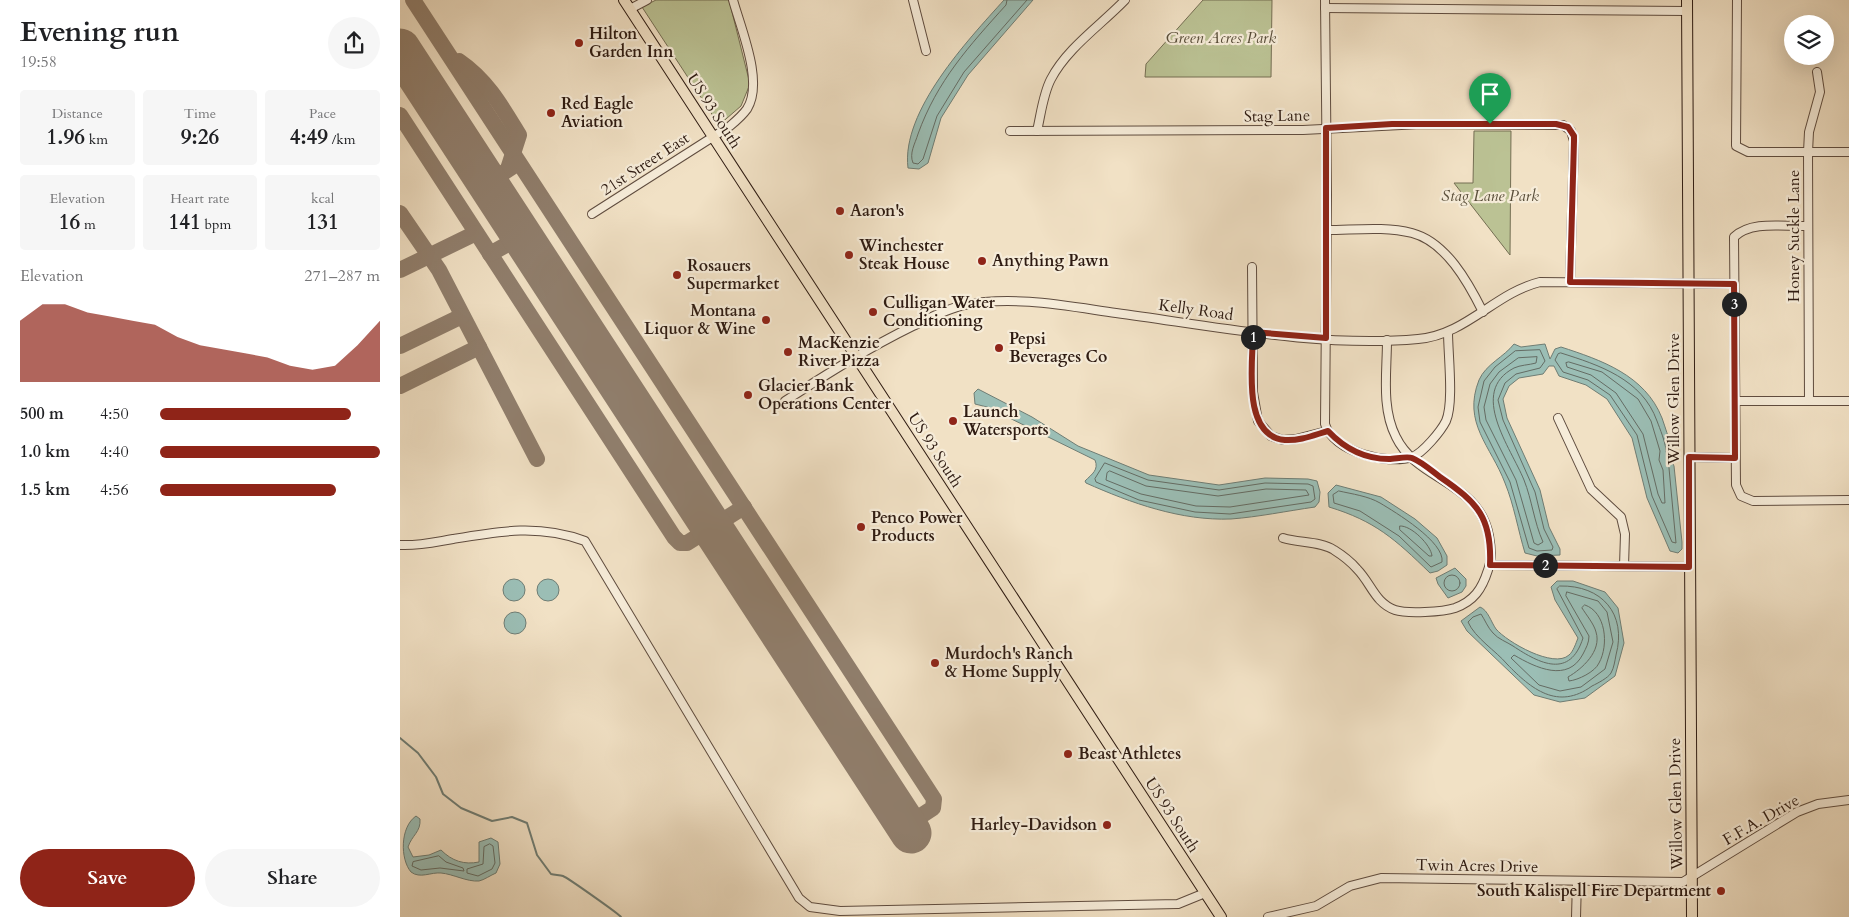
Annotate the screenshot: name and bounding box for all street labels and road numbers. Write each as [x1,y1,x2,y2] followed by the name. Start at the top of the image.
[682,69,747,153] street label: US 93 South
[1244,104,1310,128] street label: Stag Lane
[597,127,693,201] street label: 21st Street East
[1783,170,1805,302] street label: Honey Suckle Lane
[1157,294,1235,326] street label: Kelly Road
[1663,333,1685,466] street label: Willow Glen Drive
[903,408,968,492] street label: US 93 South
[1664,738,1688,871] street label: Willow Glen Drive
[1140,773,1205,857] street label: US 93 South
[1719,789,1803,851] street label: F.F.A. Drive
[1416,854,1538,878] street label: Twin Acres Drive

